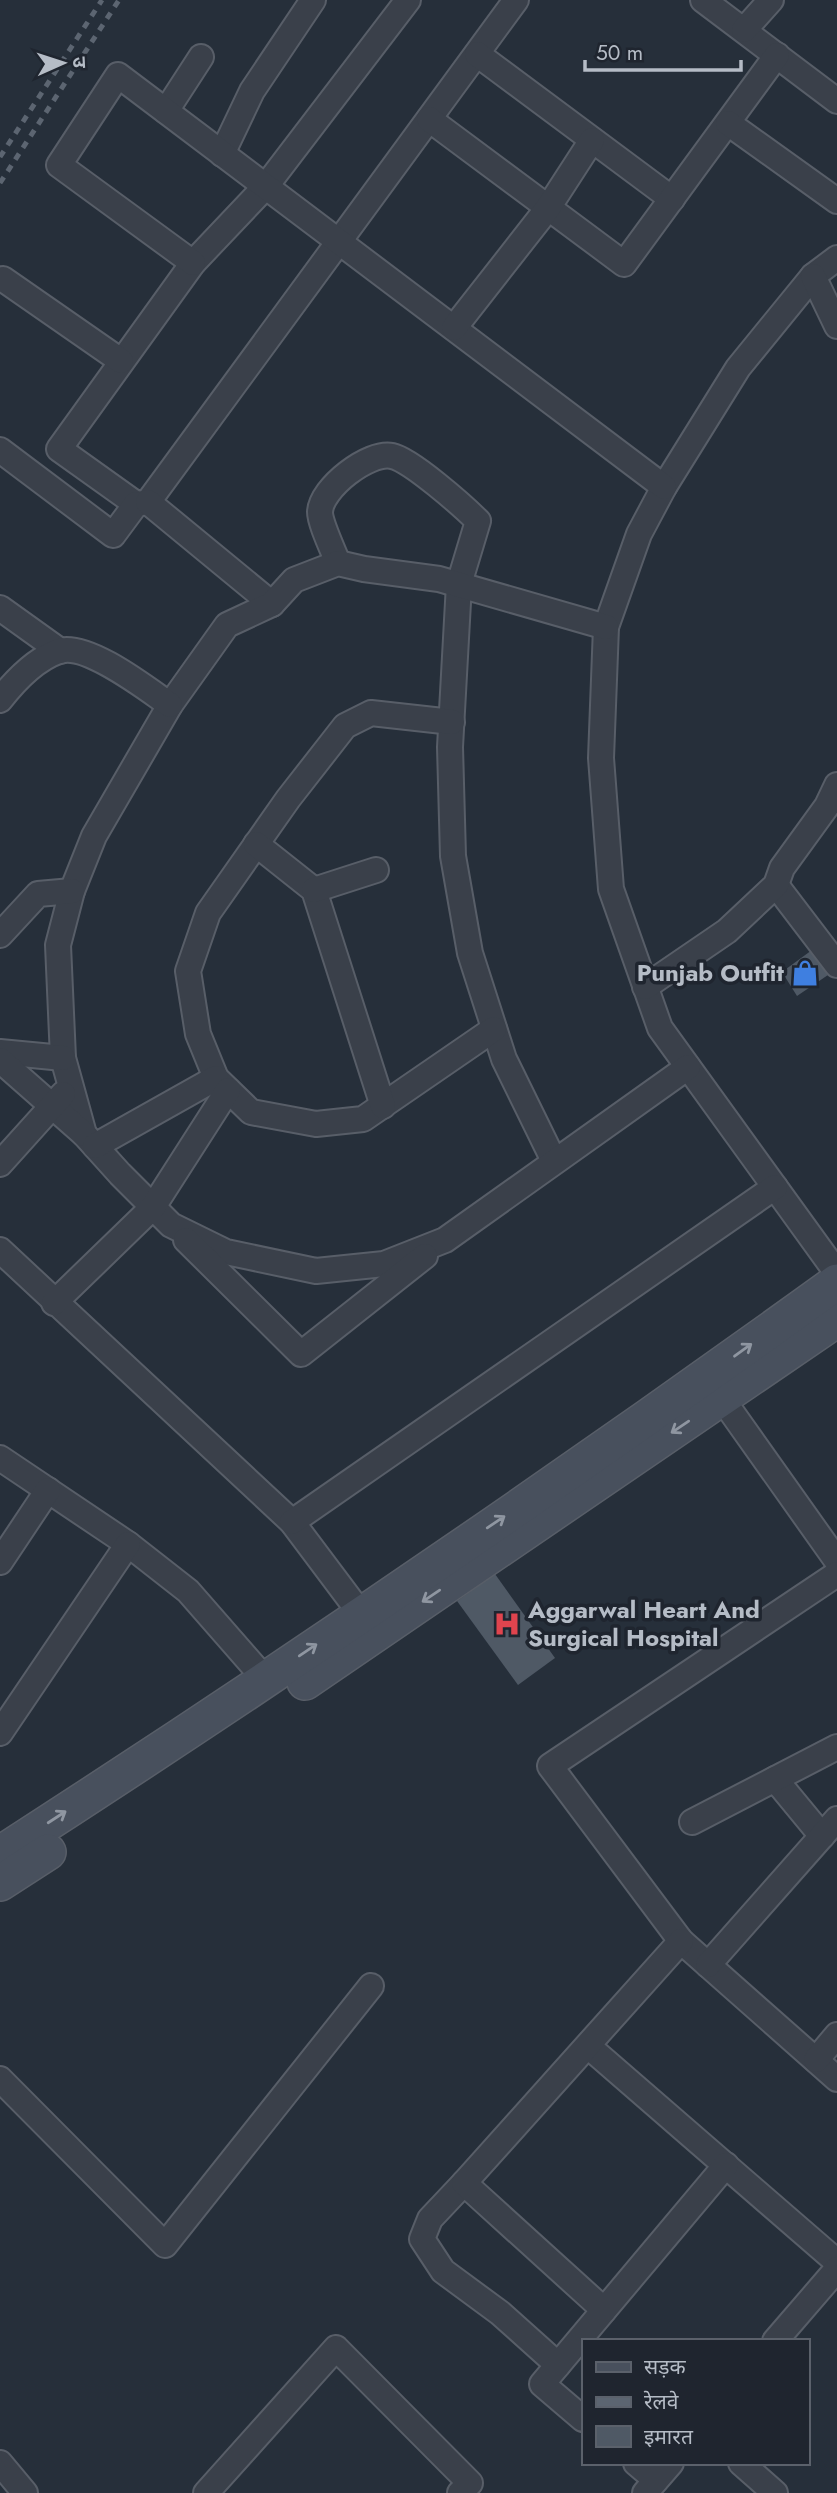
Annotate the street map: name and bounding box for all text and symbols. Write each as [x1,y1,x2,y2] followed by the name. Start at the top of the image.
[28,28,98,98] north arrow
[585,28,741,72] scale bar
[596,38,643,68] text: 50 m
[66,56,93,69] text: उ
[637,955,784,990] place label: Punjab Outfit
[790,958,820,988] shop icon: Punjab Outfit
[733,1343,752,1358] one-way arrow
[670,1420,690,1434] one-way arrow
[486,1515,505,1529] one-way arrow
[422,1589,441,1603] one-way arrow
[527,1592,760,1655] place label: Aggarwal Heart And Surgical Hospital
[492,1609,522,1639] hospital icon: Aggarwal Heart And Surgical Hospital
[298,1643,317,1657] one-way arrow
[47,1810,67,1824] one-way arrow
[582,2339,809,2465] legend
[644,2352,686,2382] text: सड़क
[643,2387,679,2417] text: रेलवे
[644,2422,694,2452] text: इमारत

